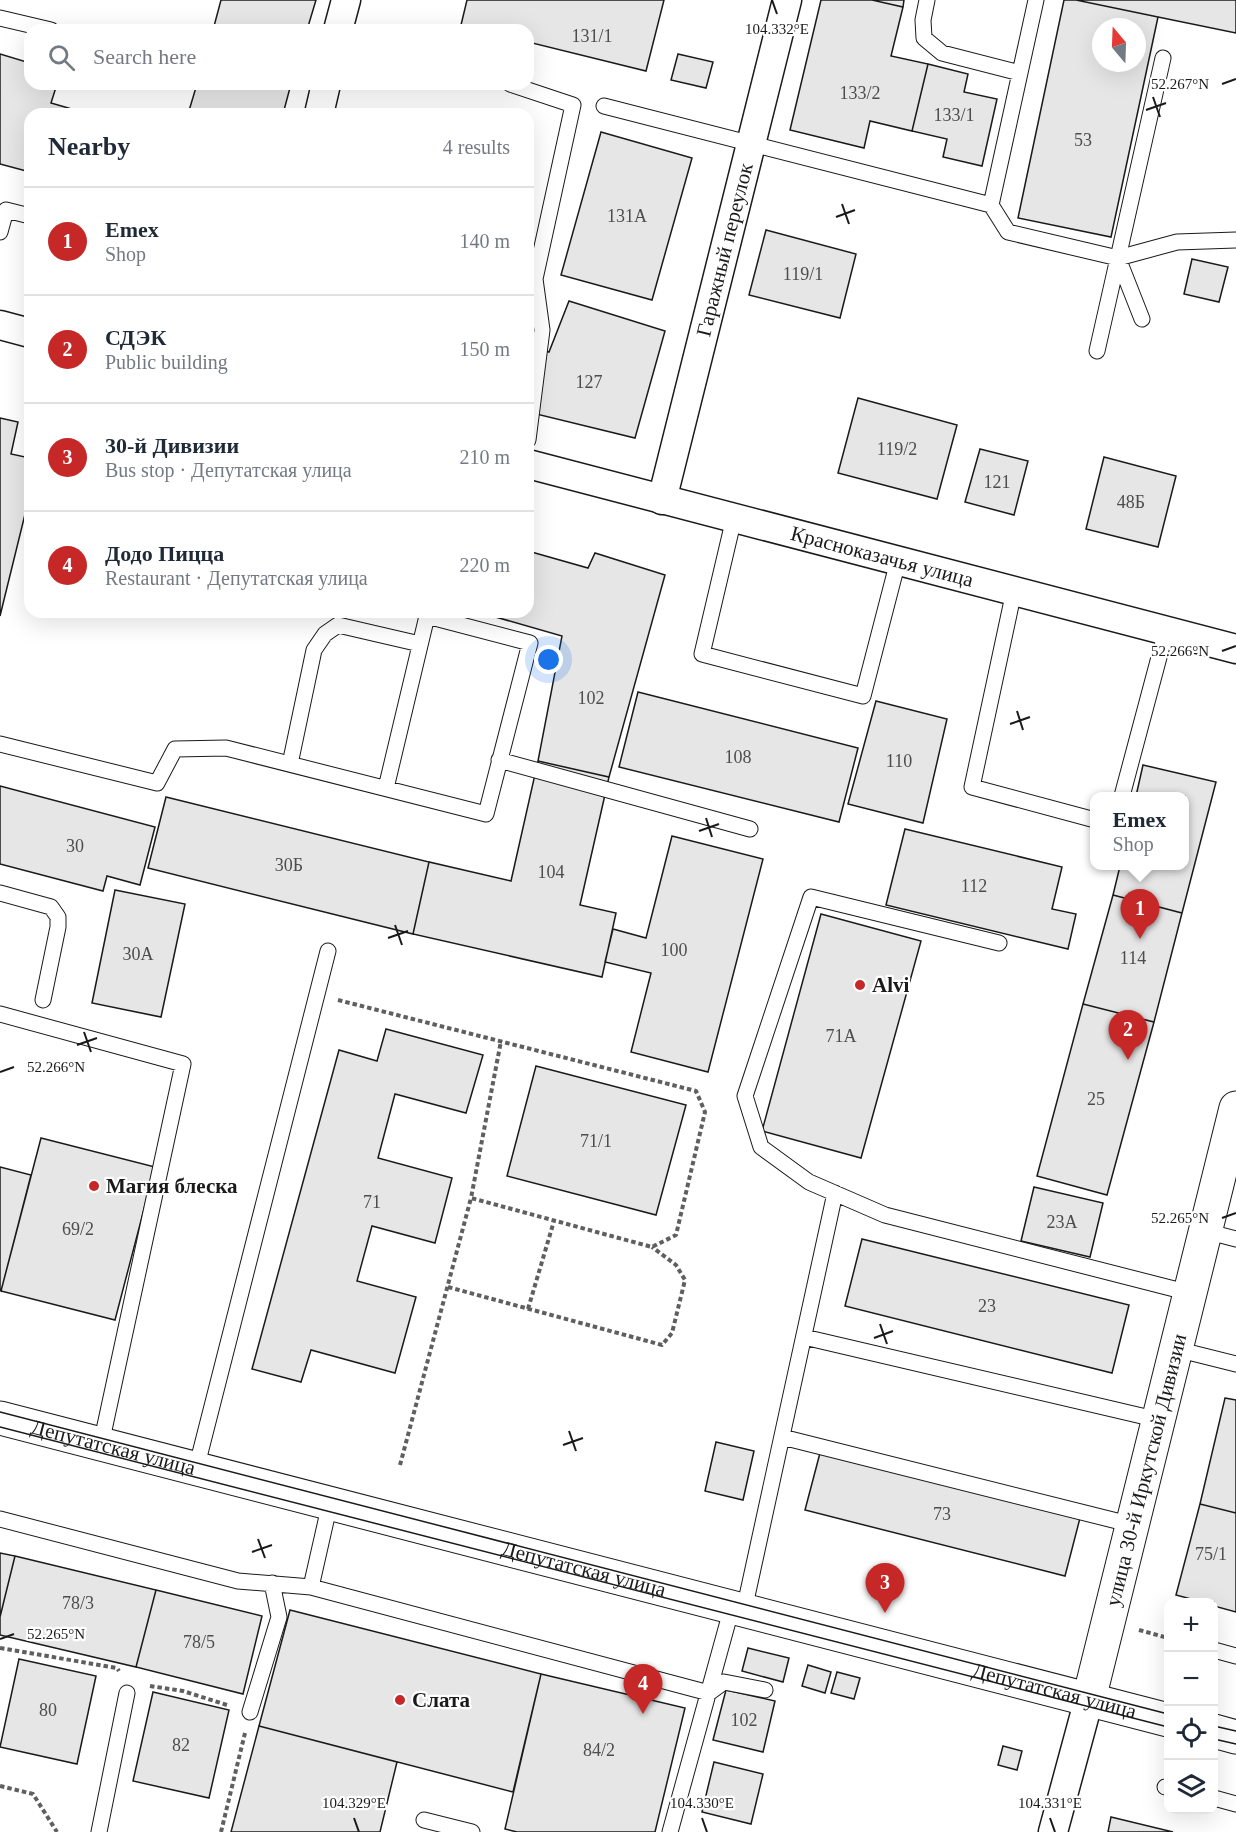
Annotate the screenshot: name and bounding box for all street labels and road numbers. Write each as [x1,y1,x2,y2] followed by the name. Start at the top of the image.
[691,160,758,339] street label: Гаражный переулок
[788,521,977,592] street label: Красноказачья улица
[1101,1331,1191,1609] street label: улица 30-й Иркутской Дивизии
[29,1415,199,1480] street label: Депутатская улица
[499,1536,669,1602] street label: Депутатская улица
[970,1658,1140,1724] street label: Депутатская улица

